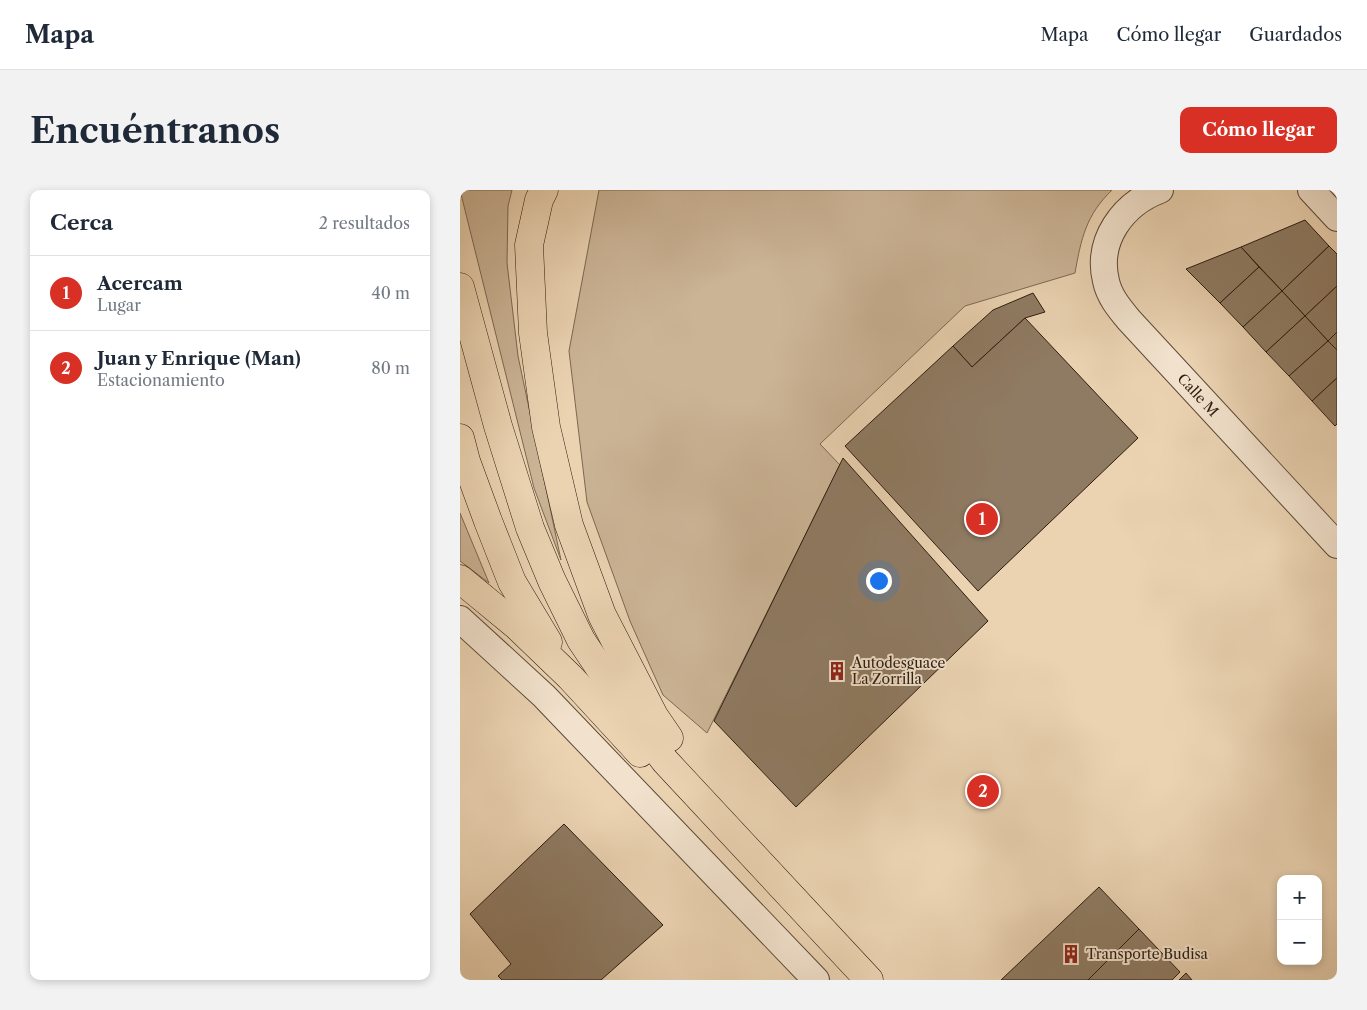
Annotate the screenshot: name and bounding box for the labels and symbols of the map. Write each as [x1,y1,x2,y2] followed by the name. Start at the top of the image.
[1174,370,1222,420] street label: Calle M
[966,500,998,538] pin: 1
[866,568,892,594] your location
[851,654,946,688] place label: Autodesguace La Zorrilla
[826,660,848,682] building icon: Autodesguace La Zorrilla
[967,772,999,810] pin: 2
[1060,943,1082,965] building icon: Transporte Budisa
[1086,945,1209,963] place label: Transporte Budisa

